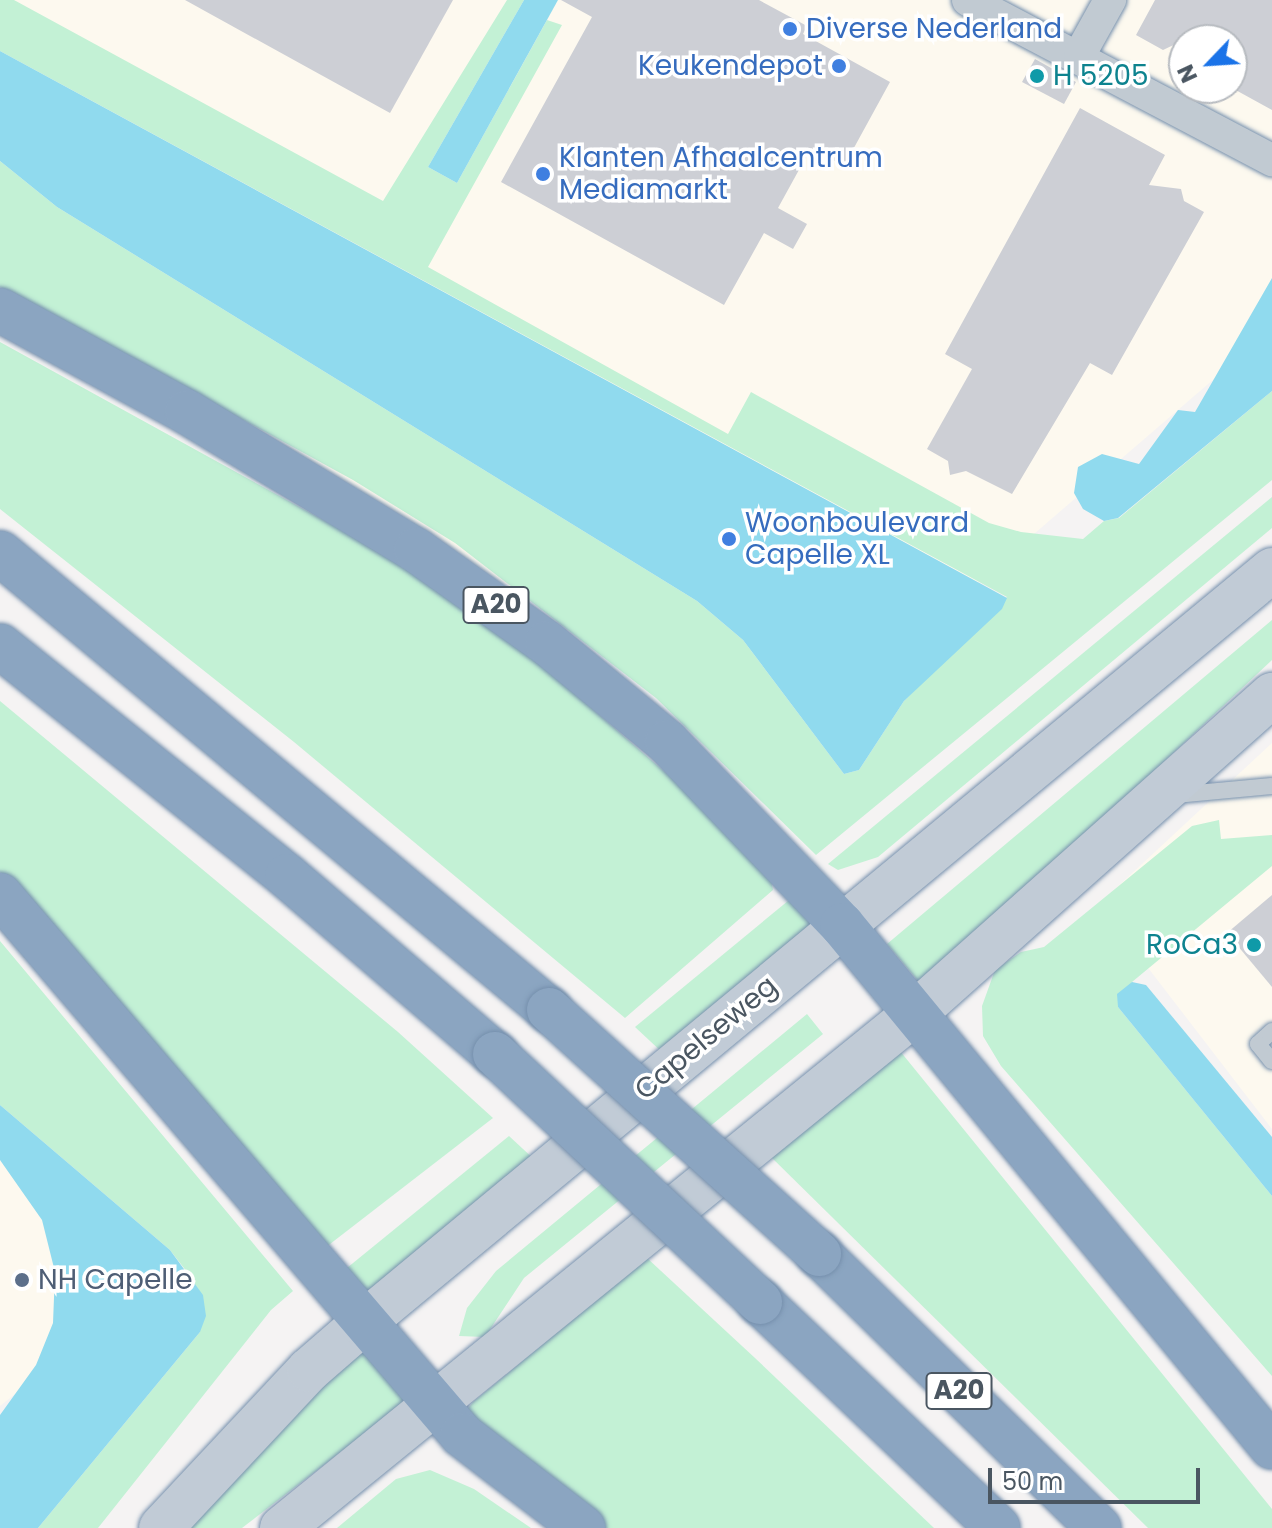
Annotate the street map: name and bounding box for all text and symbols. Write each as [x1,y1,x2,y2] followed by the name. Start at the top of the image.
[806,12,1062,46] place label: Diverse Nederland
[781,20,799,38] marker: Diverse Nederland
[1168,24,1248,104] north arrow
[638,49,823,83] place label: Keukendepot
[830,57,848,75] marker: Keukendepot
[1053,59,1149,93] place label: H 5205
[1170,59,1205,88] text: N
[1028,67,1046,85] marker: H 5205
[559,141,883,207] place label: Klanten Afhaalcentrum Mediamarkt
[534,165,552,183] marker: Klanten Afhaalcentrum Mediamarkt
[745,506,969,572] place label: Woonboulevard Capelle XL
[720,530,738,548] marker: Woonboulevard Capelle XL
[462,583,530,627] road number: A20
[1146,928,1238,962] place label: RoCa3
[1245,936,1263,954] marker: RoCa3
[628,969,784,1107] street label: Capelseweg
[38,1263,193,1297] place label: NH Capelle
[13,1271,31,1289] marker: NH Capelle
[925,1369,993,1413] road number: A20
[992,1452,1204,1502] scale bar
[1002,1465,1063,1498] text: 50 m

